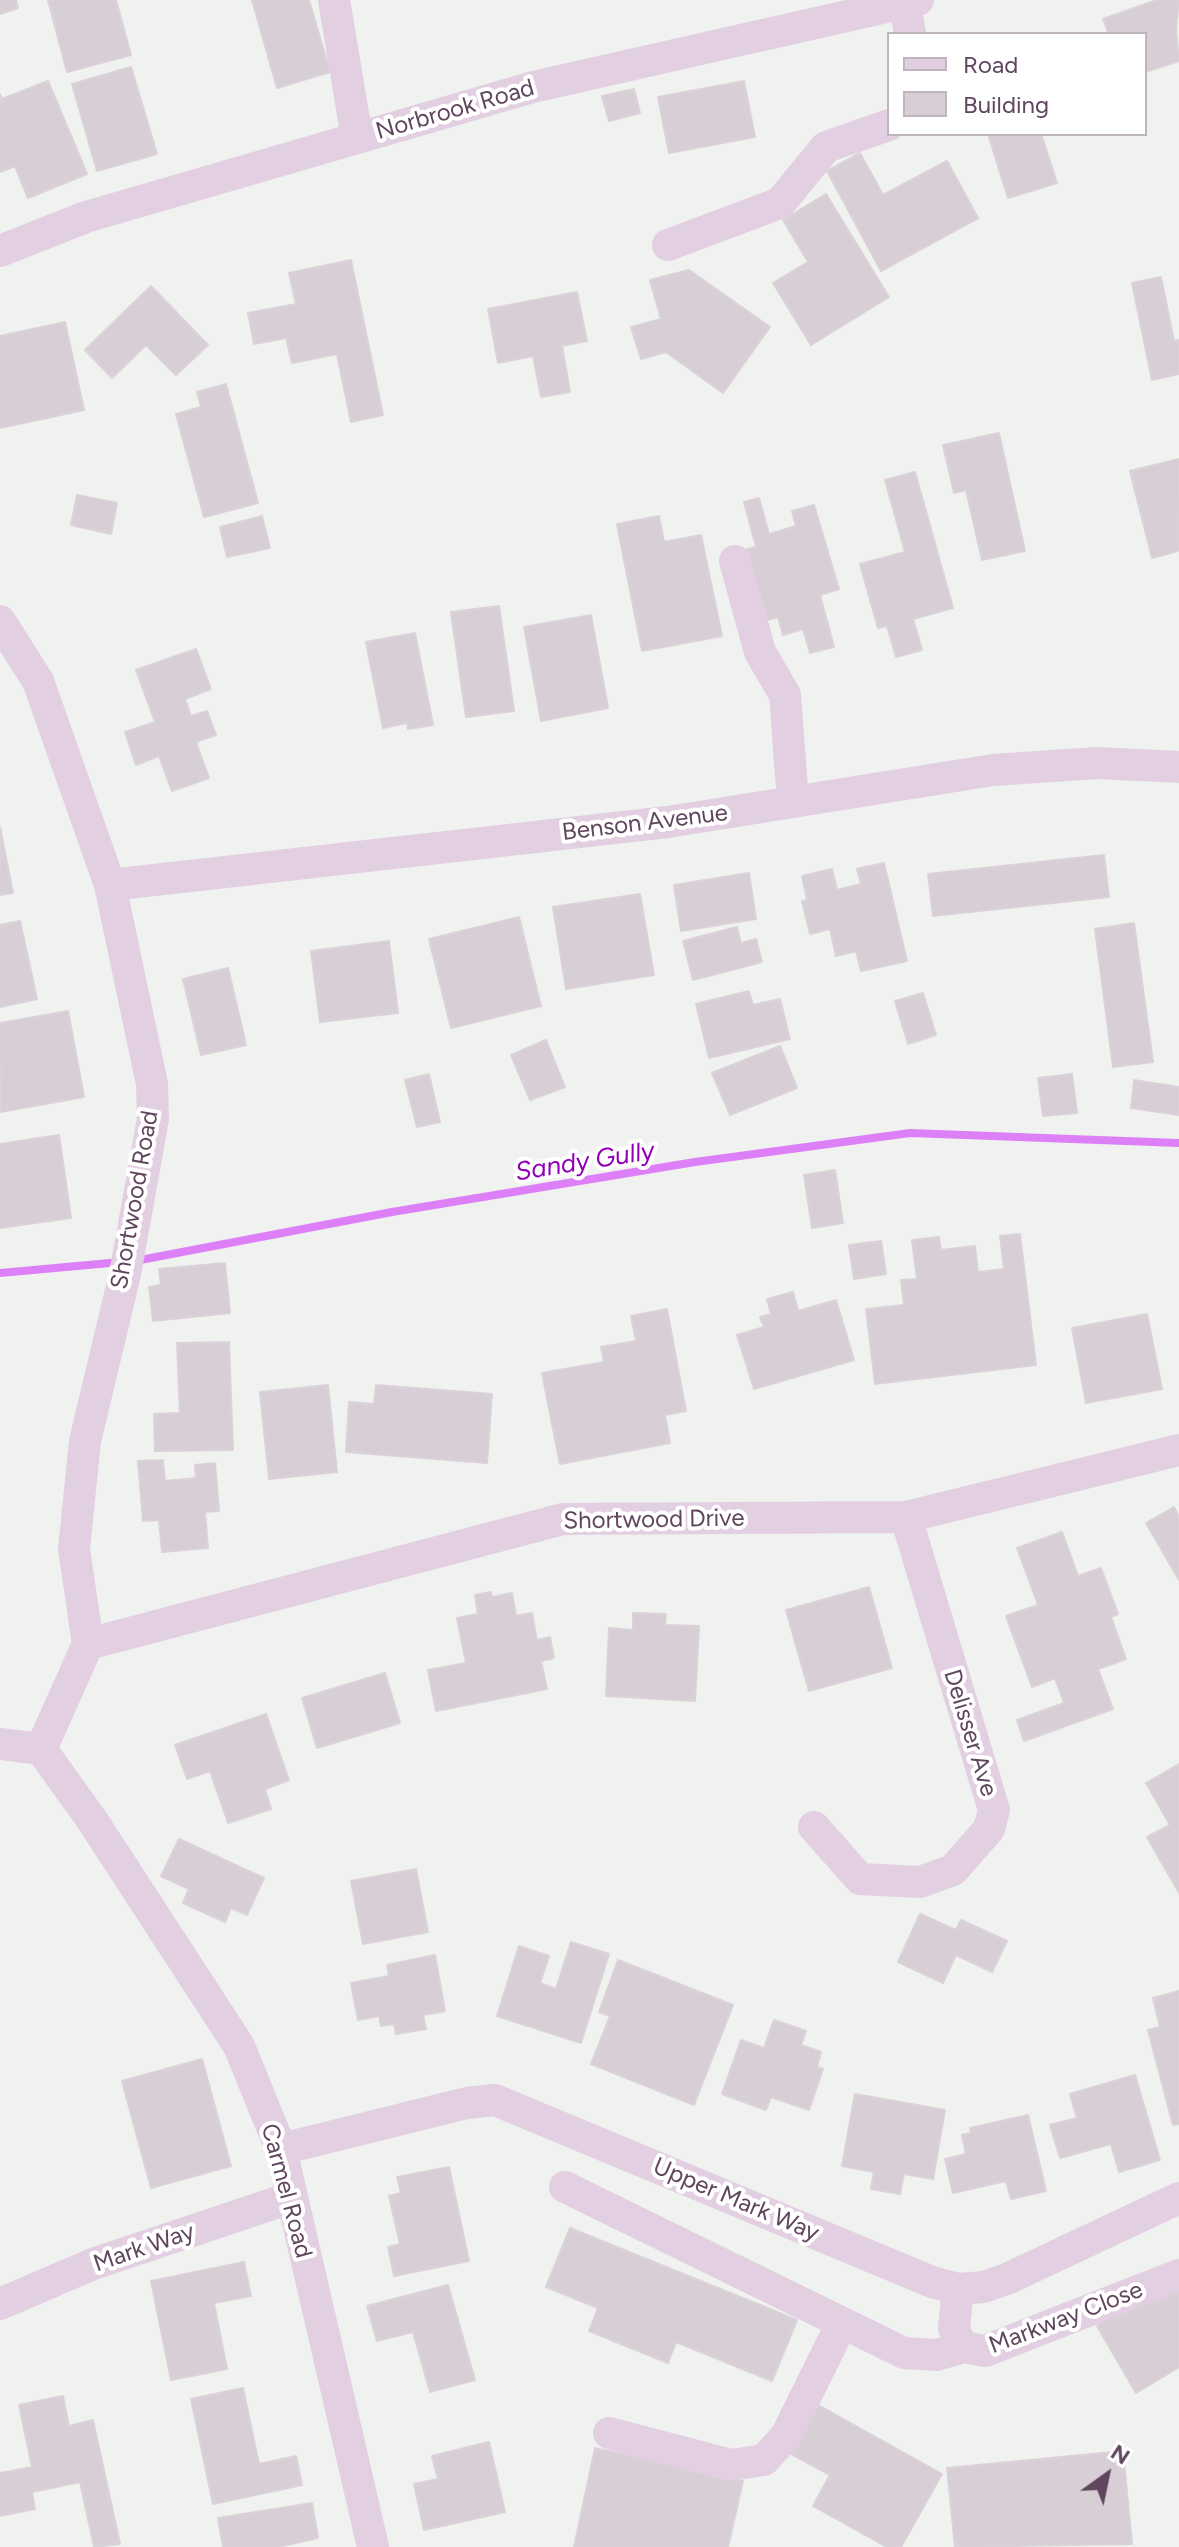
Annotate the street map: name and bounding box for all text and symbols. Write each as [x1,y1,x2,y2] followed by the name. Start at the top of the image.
[887,32,1147,136] legend
[963,50,1018,79] text: Road
[372,74,538,146] street label: Norbrook Road
[963,90,1049,119] text: Building
[560,799,730,847] street label: Benson Avenue
[105,1108,165,1292] street label: Shortwood Road
[513,1136,657,1188] water label: Sandy Gully
[563,1504,745,1536] street label: Shortwood Drive
[937,1666,1003,1800] street label: Delisser Ave
[254,2121,318,2261] street label: Carmel Road
[649,2152,823,2248] street label: Upper Mark Way
[90,2217,198,2279] street label: Mark Way
[985,2275,1147,2361] street label: Markway Close
[1067,2435,1147,2515] north arrow
[1106,2438,1135,2470] text: N

